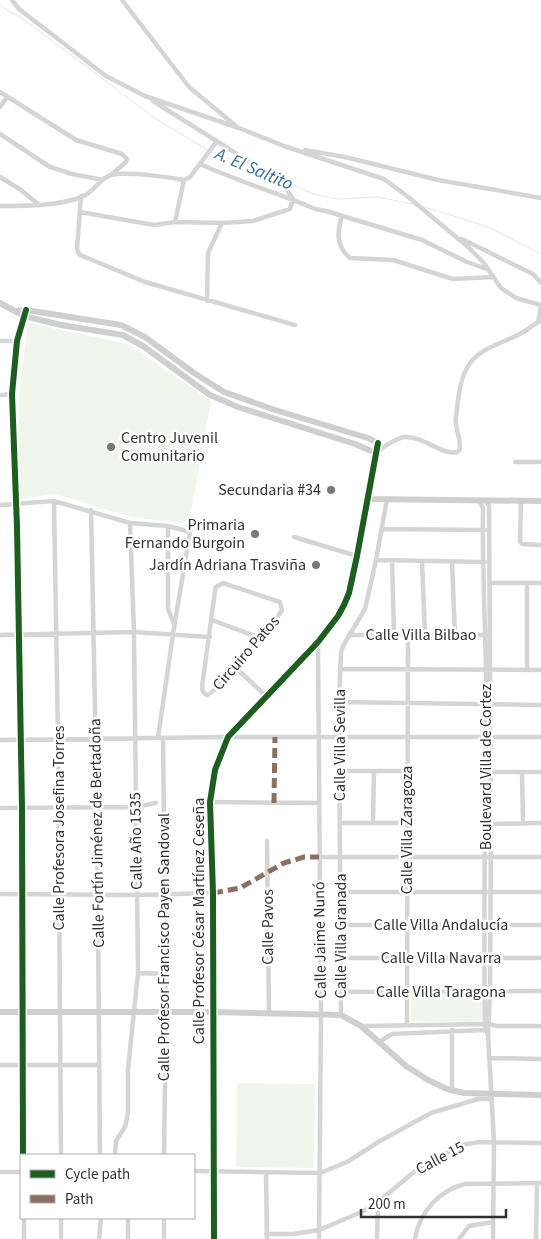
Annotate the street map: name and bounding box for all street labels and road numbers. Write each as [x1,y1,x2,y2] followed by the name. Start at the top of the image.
[207,611,285,695] street label: Circuiro Patos
[366,624,476,646] street label: Calle Villa Bilbao
[475,684,497,850] street label: Boulevard Villa de Cortez
[329,689,351,801] street label: Calle Villa Sevilla
[84,718,110,948] street label: Calle Fortín Jiménez de Bertadoña
[48,725,70,931] street label: Calle Profesora Josefina Torres
[396,766,418,894] street label: Calle Villa Zaragoza
[124,792,148,890] street label: Calle Año 1535
[188,798,210,1044] street label: Calle Profesor César Martínez Ceseña
[153,813,175,1081] street label: Calle Profesor Francisco Payen Sandoval
[330,874,352,998] street label: Calle Villa Granada
[308,881,332,999] street label: Calle Jaime Nunó
[257,889,279,965] street label: Calle Pavos
[374,914,508,936] street label: Calle Villa Andalucía
[381,947,501,969] street label: Calle Villa Navarra
[376,981,506,1003] street label: Calle Villa Taragona
[412,1136,468,1180] street label: Calle 15

